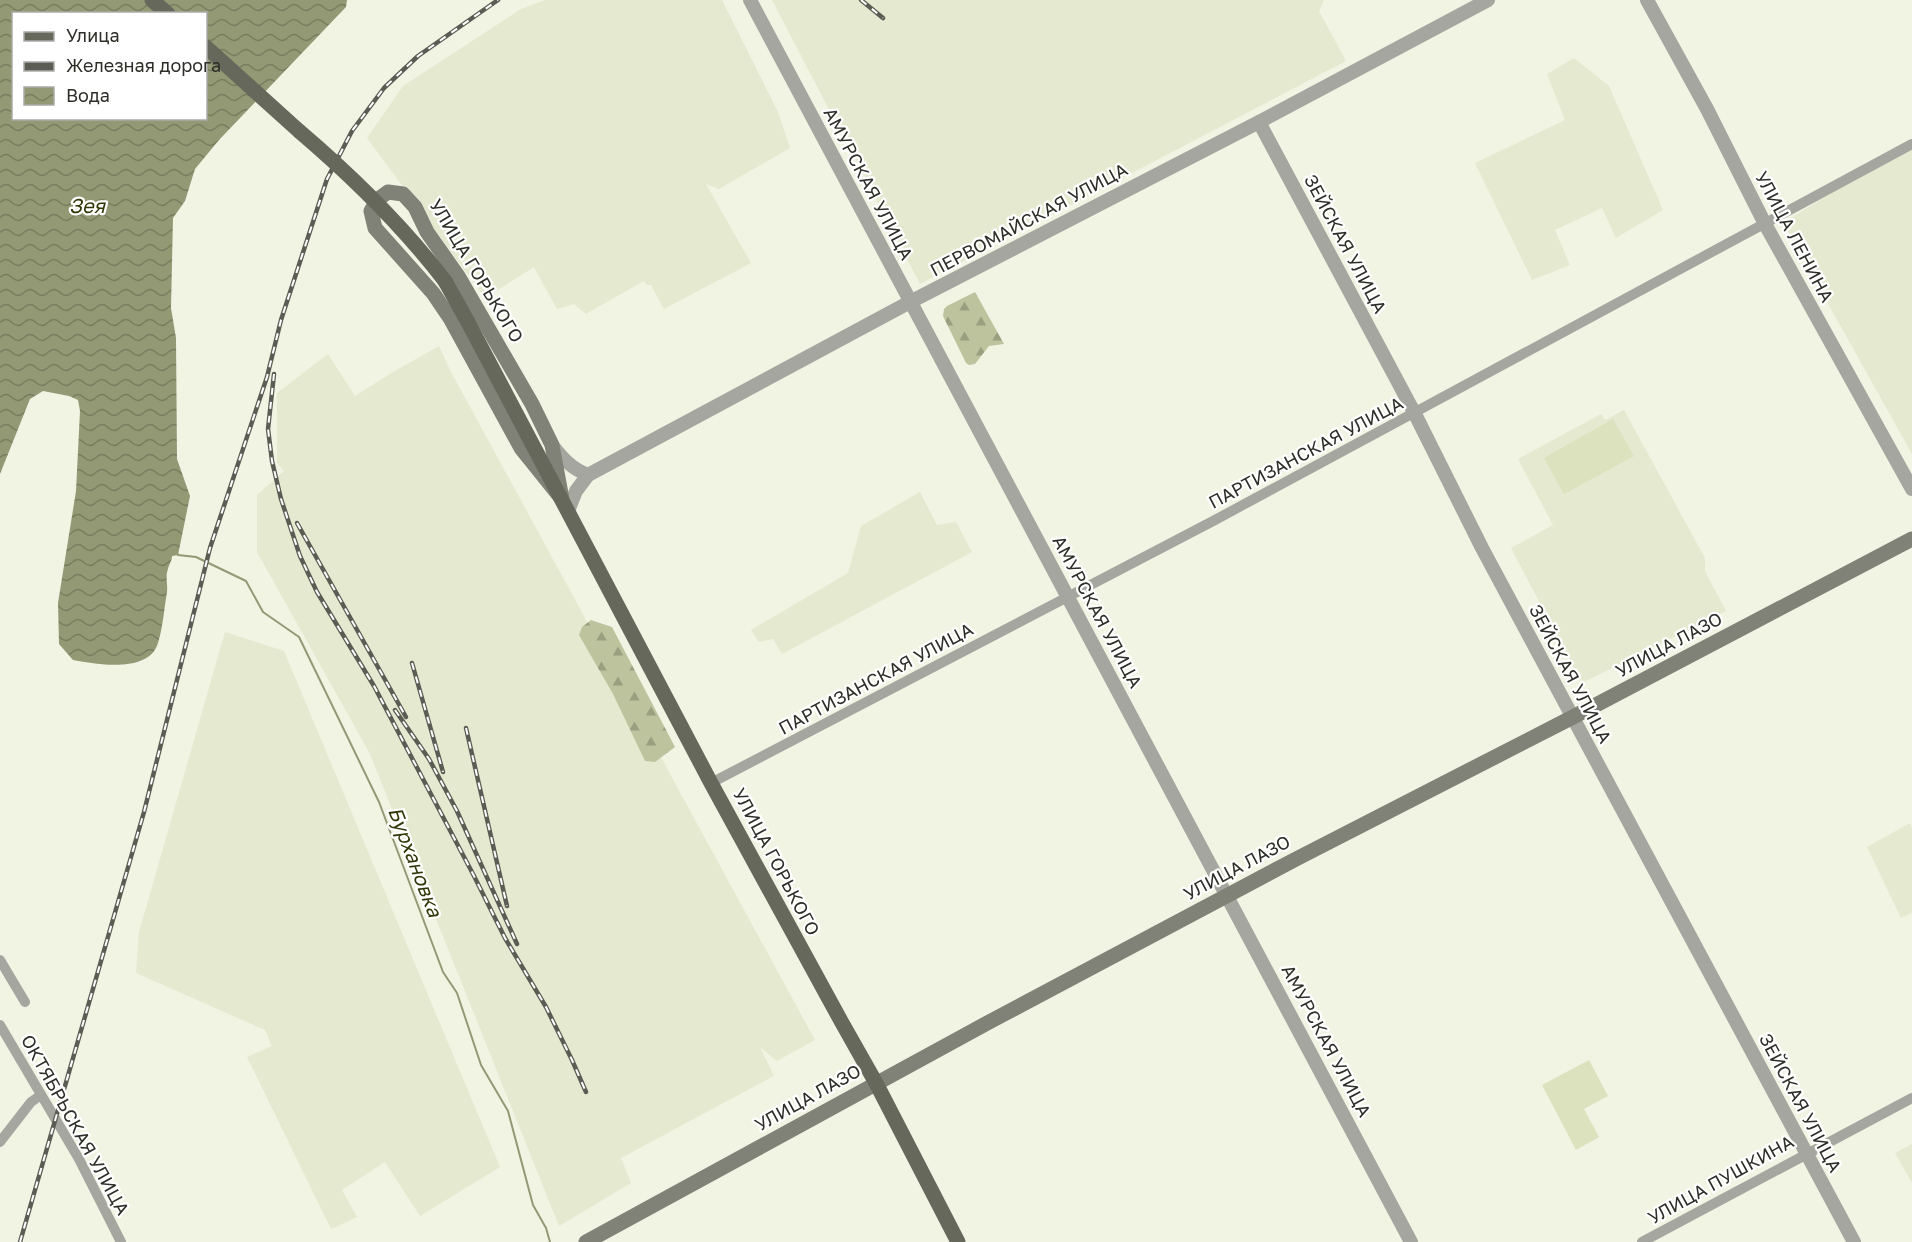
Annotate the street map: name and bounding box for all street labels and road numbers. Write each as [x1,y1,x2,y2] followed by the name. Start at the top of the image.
[819,104,918,263] street label: АМУРСКАЯ УЛИЦА
[926,158,1131,281] street label: ПЕРВОМАЙСКАЯ УЛИЦА
[1751,167,1839,306] street label: УЛИЦА ЛЕНИНА
[1300,170,1392,317] street label: ЗЕЙСКАЯ УЛИЦА
[425,195,528,346] street label: УЛИЦА ГОРЬКОГО
[1205,391,1406,513] street label: ПАРТИЗАНСКАЯ УЛИЦА
[1048,532,1147,691] street label: АМУРСКАЯ УЛИЦА
[1525,600,1617,747] street label: ЗЕЙСКАЯ УЛИЦА
[1611,607,1726,681] street label: УЛИЦА ЛАЗО
[775,617,976,739] street label: ПАРТИЗАНСКАЯ УЛИЦА
[729,784,825,939] street label: УЛИЦА ГОРЬКОГО
[1179,830,1294,904] street label: УЛИЦА ЛАЗО
[1277,961,1376,1120] street label: АМУРСКАЯ УЛИЦА
[1755,1029,1847,1176] street label: ЗЕЙСКАЯ УЛИЦА
[17,1031,135,1219] street label: ОКТЯБРЬСКАЯ УЛИЦА
[751,1059,864,1135] street label: УЛИЦА ЛАЗО
[1644,1130,1797,1228] street label: УЛИЦА ПУШКИНА

